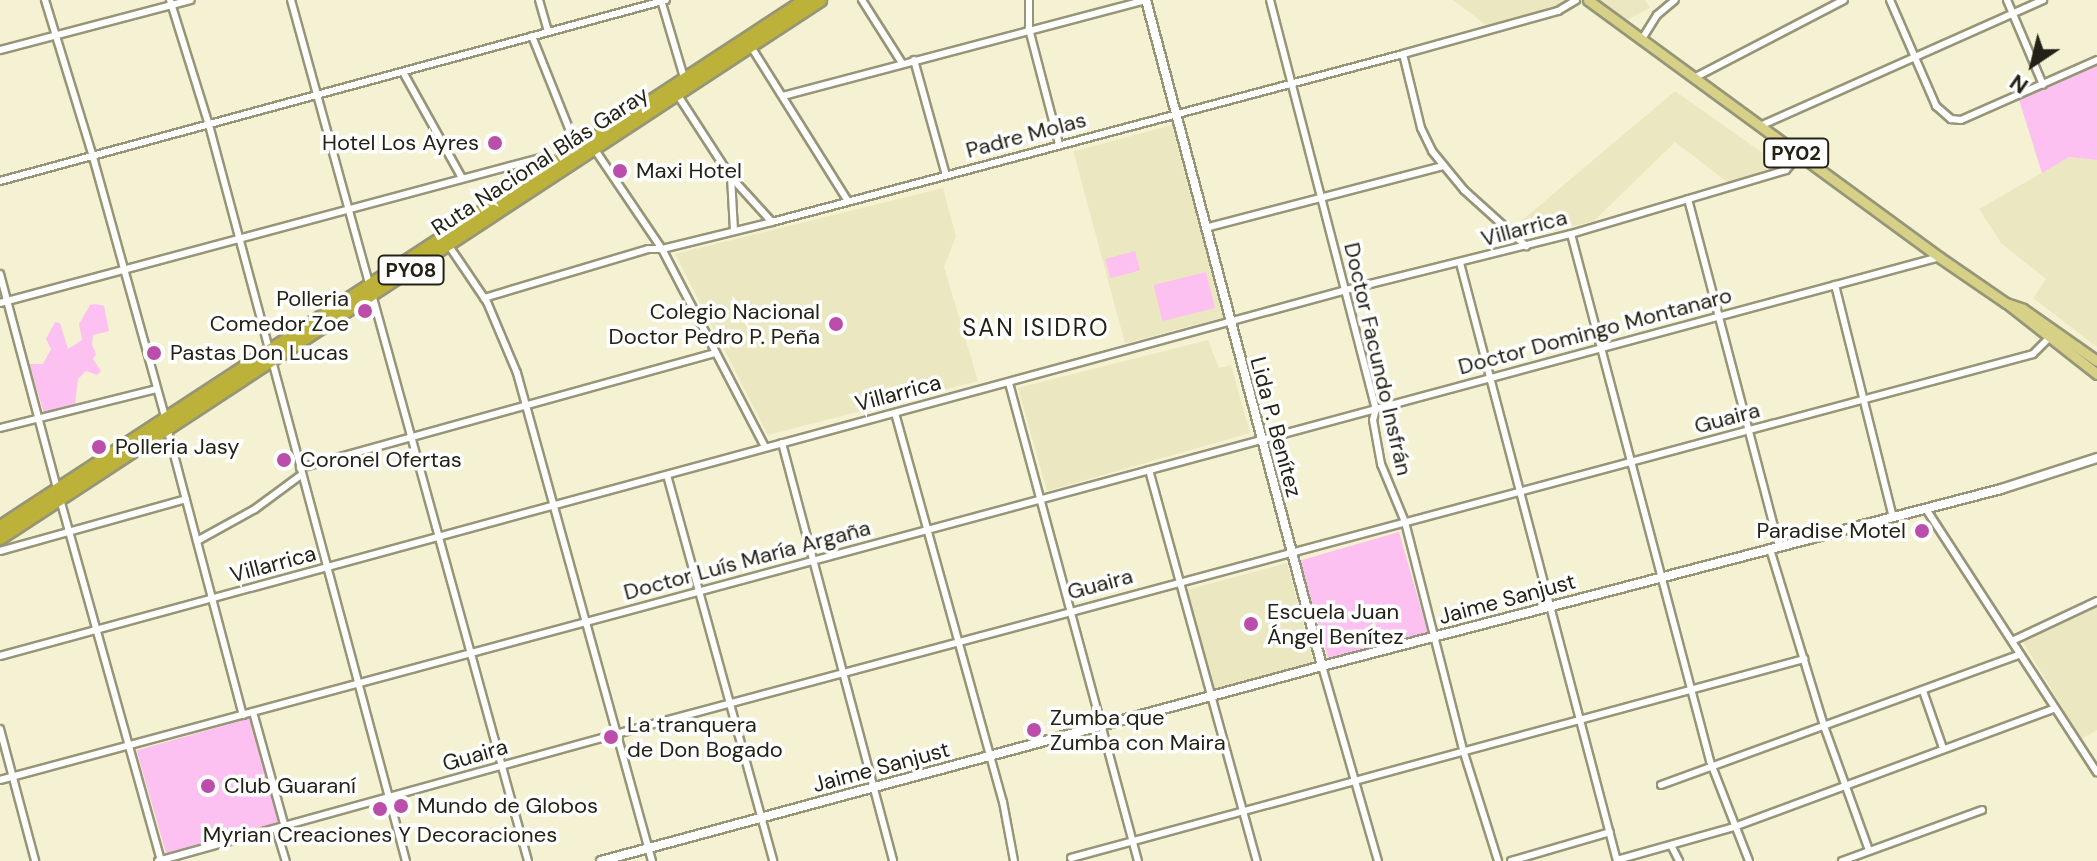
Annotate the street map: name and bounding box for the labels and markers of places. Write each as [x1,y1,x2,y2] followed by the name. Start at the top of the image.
[322,130,479,156] place label: Hotel Los Ayres
[486,134,504,152] marker: Hotel Los Ayres
[636,158,742,184] place label: Maxi Hotel
[611,162,629,180] marker: Maxi Hotel
[210,285,349,336] place label: Polleria Comedor Zoe
[609,298,820,350] place label: Colegio Nacional Doctor Pedro P. Peña
[356,302,374,320] marker: Polleria Comedor Zoe
[827,315,845,333] marker: Colegio Nacional Doctor Pedro P. Peña
[170,340,349,366] place label: Pastas Don Lucas
[145,344,163,362] marker: Pastas Don Lucas
[115,434,240,460] place label: Polleria Jasy
[90,438,108,456] marker: Polleria Jasy
[300,447,462,473] place label: Coronel Ofertas
[275,451,293,469] marker: Coronel Ofertas
[1756,518,1906,544] place label: Paradise Motel
[1913,522,1931,540] marker: Paradise Motel
[1267,598,1404,650] place label: Escuela Juan Ángel Benítez
[1242,615,1260,633] marker: Escuela Juan Ángel Benítez
[1050,704,1226,756] place label: Zumba que Zumba con Maira
[627,711,783,762] place label: La tranquera de Don Bogado
[1025,721,1043,739] marker: Zumba que Zumba con Maira
[602,728,620,746] marker: La tranquera de Don Bogado
[224,773,356,799] place label: Club Guaraní
[199,777,217,795] marker: Club Guaraní
[417,793,598,819] place label: Mundo de Globos
[392,797,410,815] marker: Mundo de Globos
[371,800,389,818] marker: Myrian Creaciones Y Decoraciones
[203,822,557,848] place label: Myrian Creaciones Y Decoraciones

